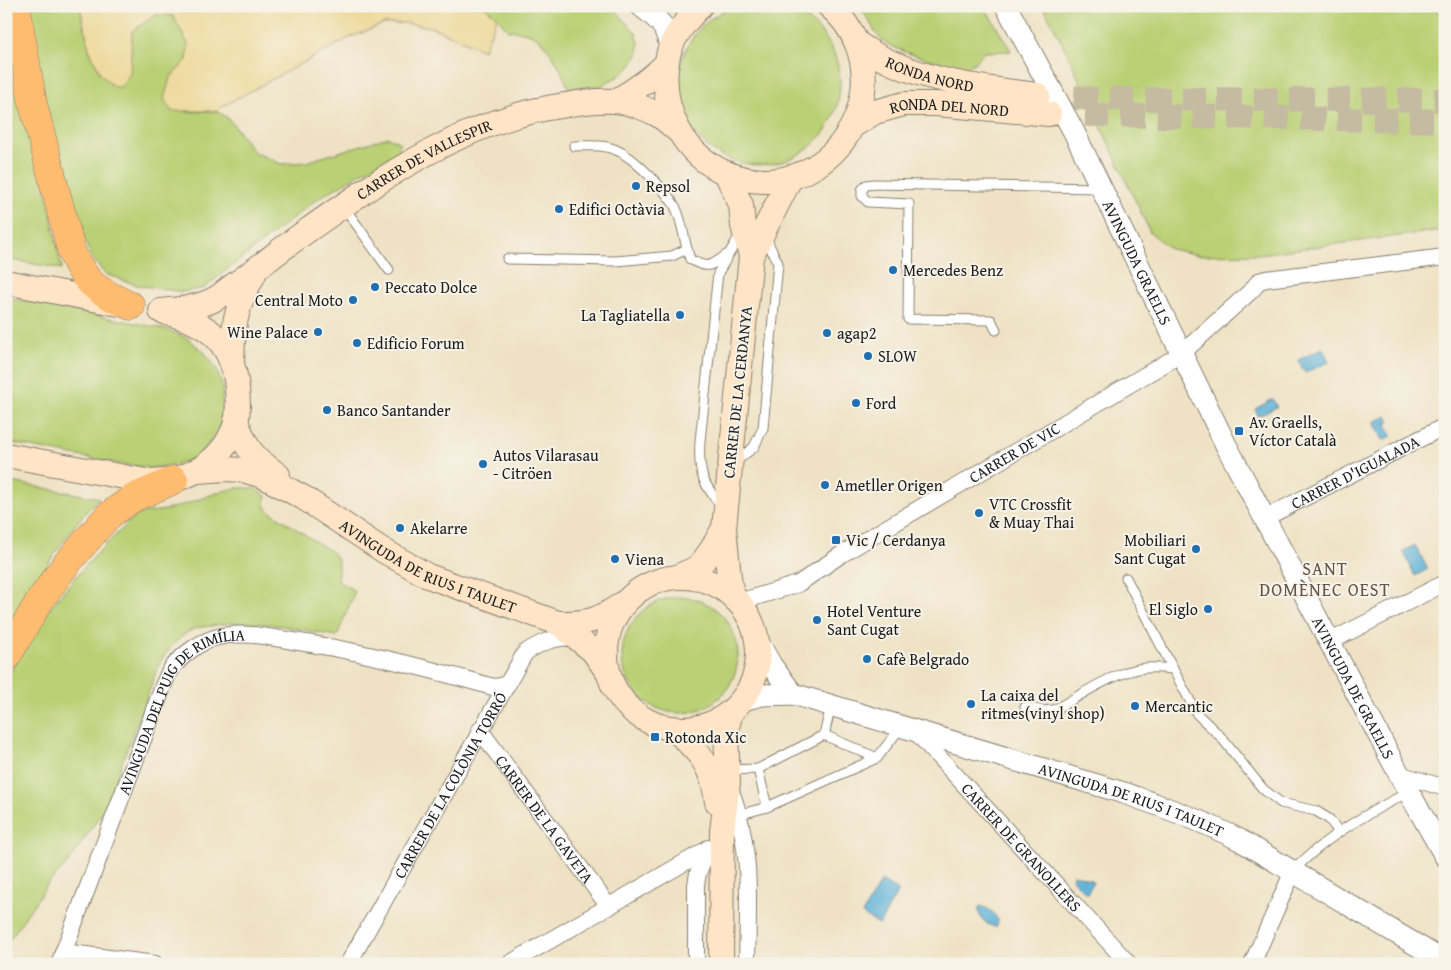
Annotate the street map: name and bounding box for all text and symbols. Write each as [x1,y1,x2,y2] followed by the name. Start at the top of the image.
[882,50,976,98] street label: RONDA NORD
[886,91,1010,122] street label: RONDA DEL NORD
[351,112,496,205] street label: CARRER DE VALLESPIR
[646,174,691,198] place label: Repsol
[630,180,642,192] marker: Repsol
[1097,196,1178,329] street label: AVINGUDA GRAELLS
[569,197,665,221] place label: Edifici Octàvia
[553,203,565,215] marker: Edifici Octàvia
[903,258,1003,282] place label: Mercedes Benz
[887,264,899,276] marker: Mercedes Benz
[385,275,477,299] place label: Peccato Dolce
[369,281,381,293] marker: Peccato Dolce
[255,288,343,312] place label: Central Moto
[347,294,359,306] marker: Central Moto
[581,303,670,327] place label: La Tagliatella
[716,304,758,479] street label: CARRER DE LA CERDANYA
[674,309,686,321] marker: La Tagliatella
[227,320,308,344] place label: Wine Palace
[837,321,876,345] place label: agap2
[312,326,324,338] marker: Wine Palace
[821,327,833,339] marker: agap2
[367,331,465,355] place label: Edificio Forum
[351,337,363,349] marker: Edificio Forum
[878,344,917,368] place label: SLOW
[862,350,874,362] marker: SLOW
[866,391,897,415] place label: Ford
[850,397,862,409] marker: Ford
[337,398,451,422] place label: Banco Santander
[321,404,333,416] marker: Banco Santander
[1249,410,1337,452] place label: Av. Graells, Víctor Català
[964,416,1065,489] street label: CARRER DE VIC
[1233,425,1245,437] marker: Av. Graells, Víctor Català
[1287,429,1424,515] street label: CARRER D'IGUALADA
[493,443,599,485] place label: Autos Vilarasau - Citröen
[477,458,489,470] marker: Autos Vilarasau - Citröen
[835,473,943,497] place label: Ametller Origen
[819,479,831,491] marker: Ametller Origen
[989,492,1075,534] place label: VTC Crossfit & Muay Thai
[973,507,985,519] marker: VTC Crossfit & Muay Thai
[335,513,520,619] street label: AVINGUDA DE RIUS I TAULET
[410,516,468,540] place label: Akelarre
[394,522,406,534] marker: Akelarre
[846,528,946,552] place label: Vic / Cerdanya
[1114,528,1187,570] place label: Mobiliari Sant Cugat
[830,534,842,546] marker: Vic / Cerdanya
[1190,543,1202,555] marker: Mobiliari Sant Cugat
[625,547,664,571] place label: Viena
[609,553,621,565] marker: Viena
[1259,555,1391,603] district label: SANT DOMÈNEC OEST
[1149,597,1198,621] place label: El Siglo
[827,599,921,641] place label: Hotel Venture Sant Cugat
[1202,603,1214,615] marker: El Siglo
[1306,612,1401,763] street label: AVINGUDA DE GRAELLS
[811,614,823,626] marker: Hotel Venture Sant Cugat
[111,622,245,798] street label: AVINGUDA DEL PUIG DE RIMÍLIA
[877,647,969,671] place label: Cafè Belgrado
[861,653,873,665] marker: Cafè Belgrado
[981,683,1105,725] place label: La caixa del ritmes(vinyl shop)
[387,687,513,883] street label: CARRER DE LA COLÒNIA TORRÓ
[1145,694,1213,718] place label: Mercantic
[965,698,977,710] marker: La caixa del ritmes(vinyl shop)
[1129,700,1141,712] marker: Mercantic
[665,725,746,749] place label: Rotonda Xic
[649,731,661,743] marker: Rotonda Xic
[490,750,600,888] street label: CARRER DE LA GAVETA
[1036,756,1228,843] street label: AVINGUDA DE RIUS I TAULET
[956,777,1087,917] street label: CARRER DE GRANOLLERS

